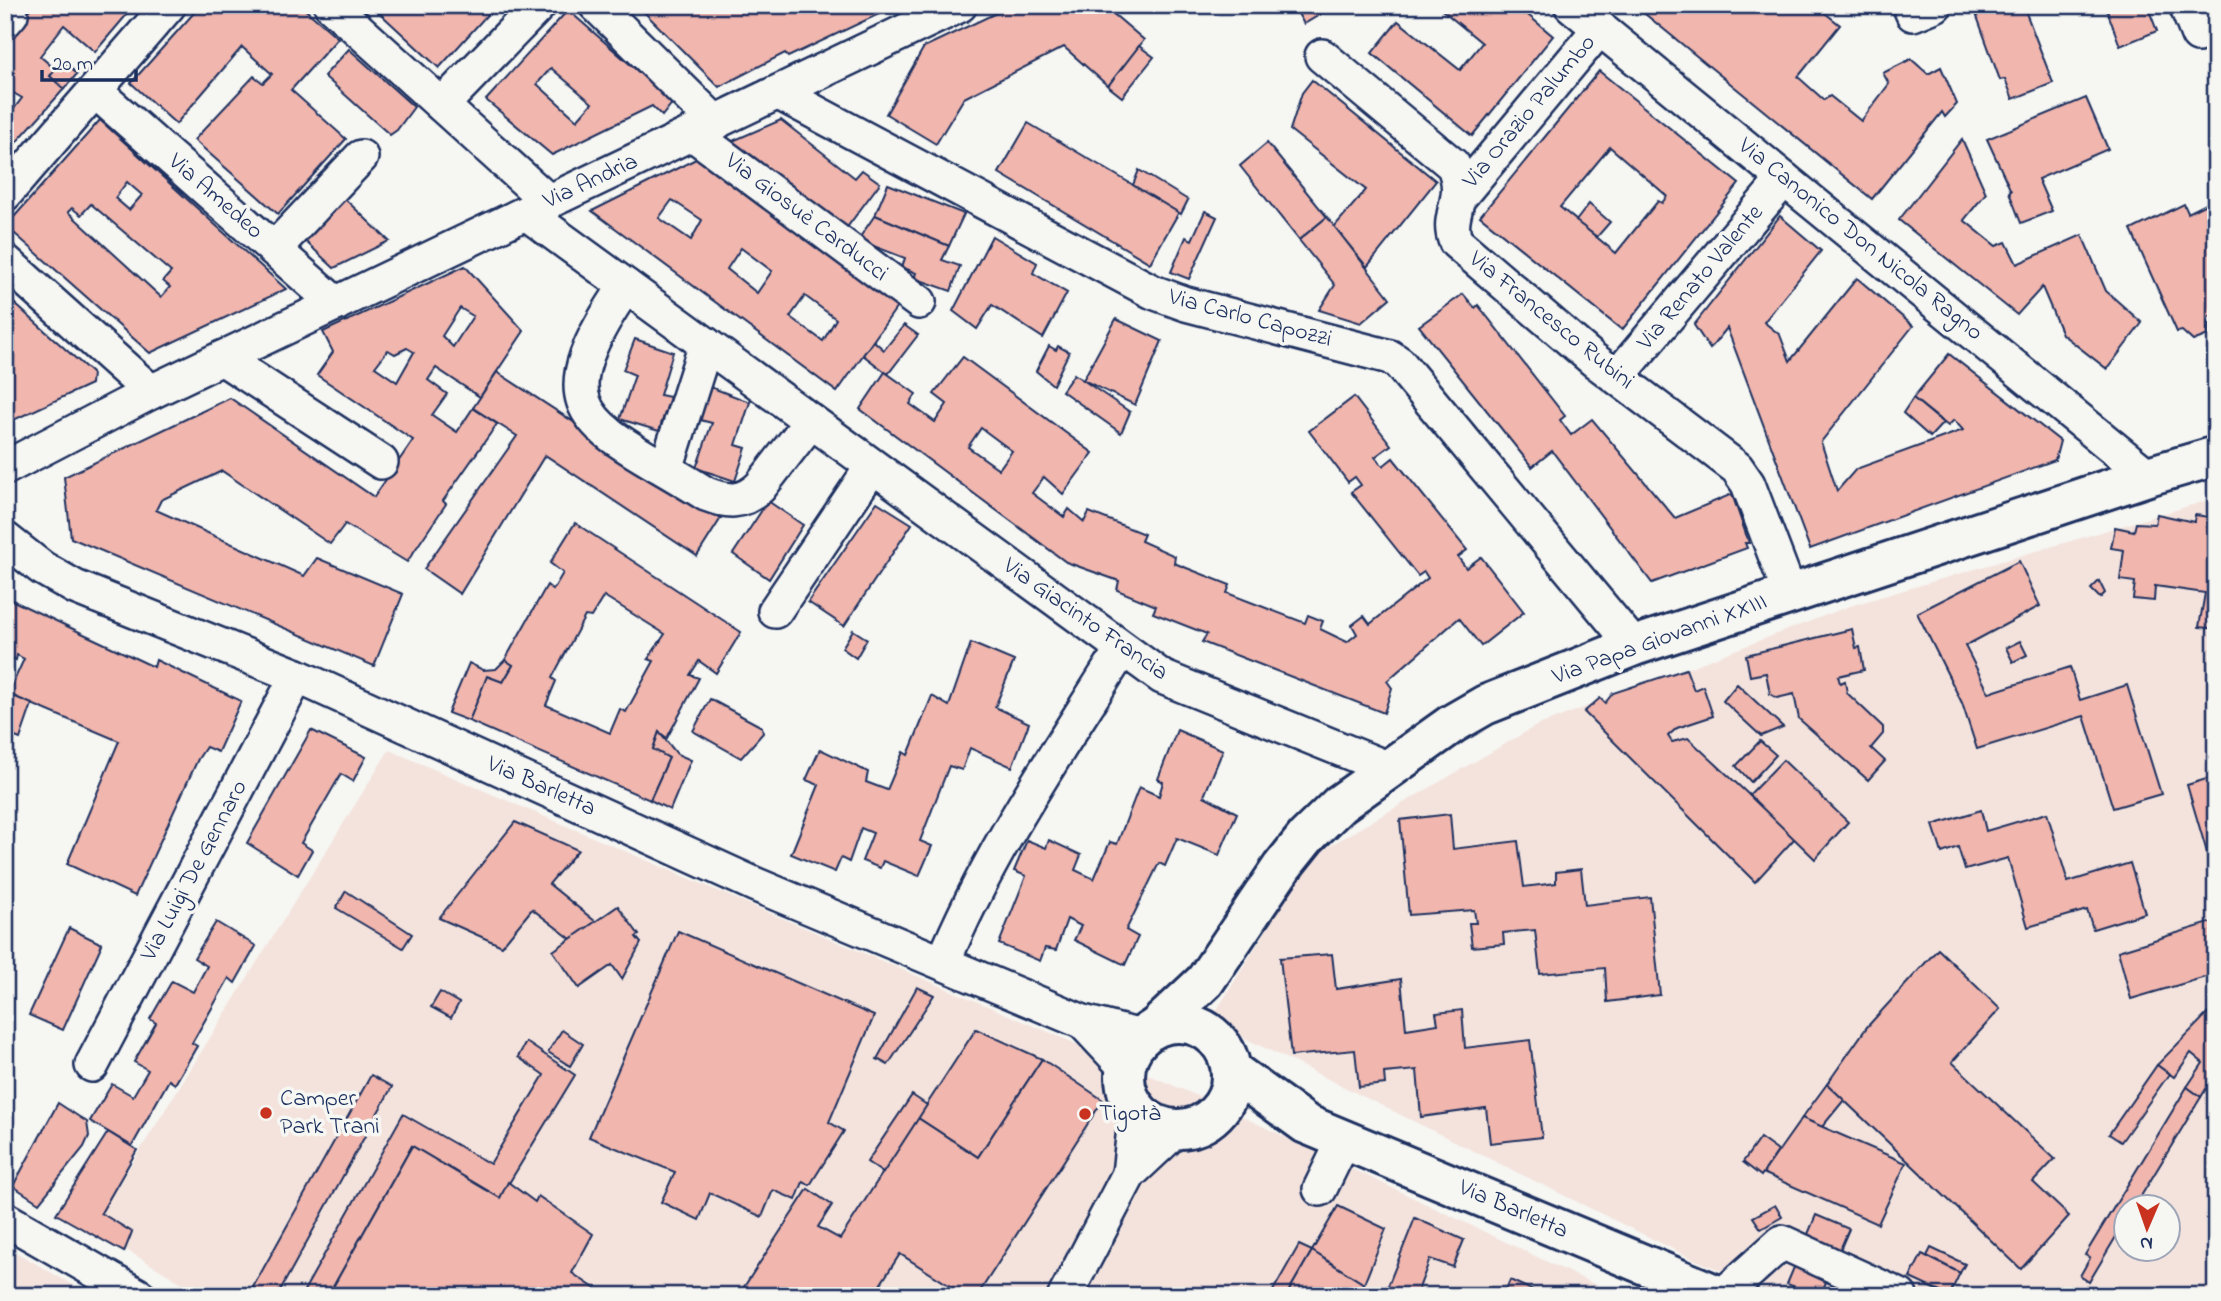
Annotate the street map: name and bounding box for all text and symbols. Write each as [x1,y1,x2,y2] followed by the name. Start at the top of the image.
[1454,27,1605,197] street label: Via Orazio Palumbo
[42,38,136,82] scale bar
[52,50,93,80] text: 20 m
[1729,129,1990,350] street label: Via Canonico Don Nicola Ragno
[716,144,895,291] street label: Via Giosuè Carducci
[159,145,270,248] street label: Via Amedeo
[537,145,644,220] street label: Via Andria
[1629,197,1773,359] street label: Via Renato Valente
[1460,242,1641,399] street label: Via Francesco Rubini
[1163,280,1336,358] street label: Via Carlo Capozzi
[994,549,1175,690] street label: Via Giacinto Francia
[1547,585,1772,695] street label: Via Papa Giovanni XXIII
[480,747,601,827] street label: Via Barletta
[132,774,258,969] street label: Via Luigi De Gennaro
[280,1082,380,1145] place label: Camper Park Trani
[1099,1097,1161,1132] place label: Tigotà
[258,1105,274,1121] marker: Camper Park Trani
[1077,1106,1093,1122] marker: Tigotà
[1452,1171,1573,1249] street label: Via Barletta
[2112,1192,2182,1262] north arrow
[2139,1229,2153,1256] text: N

